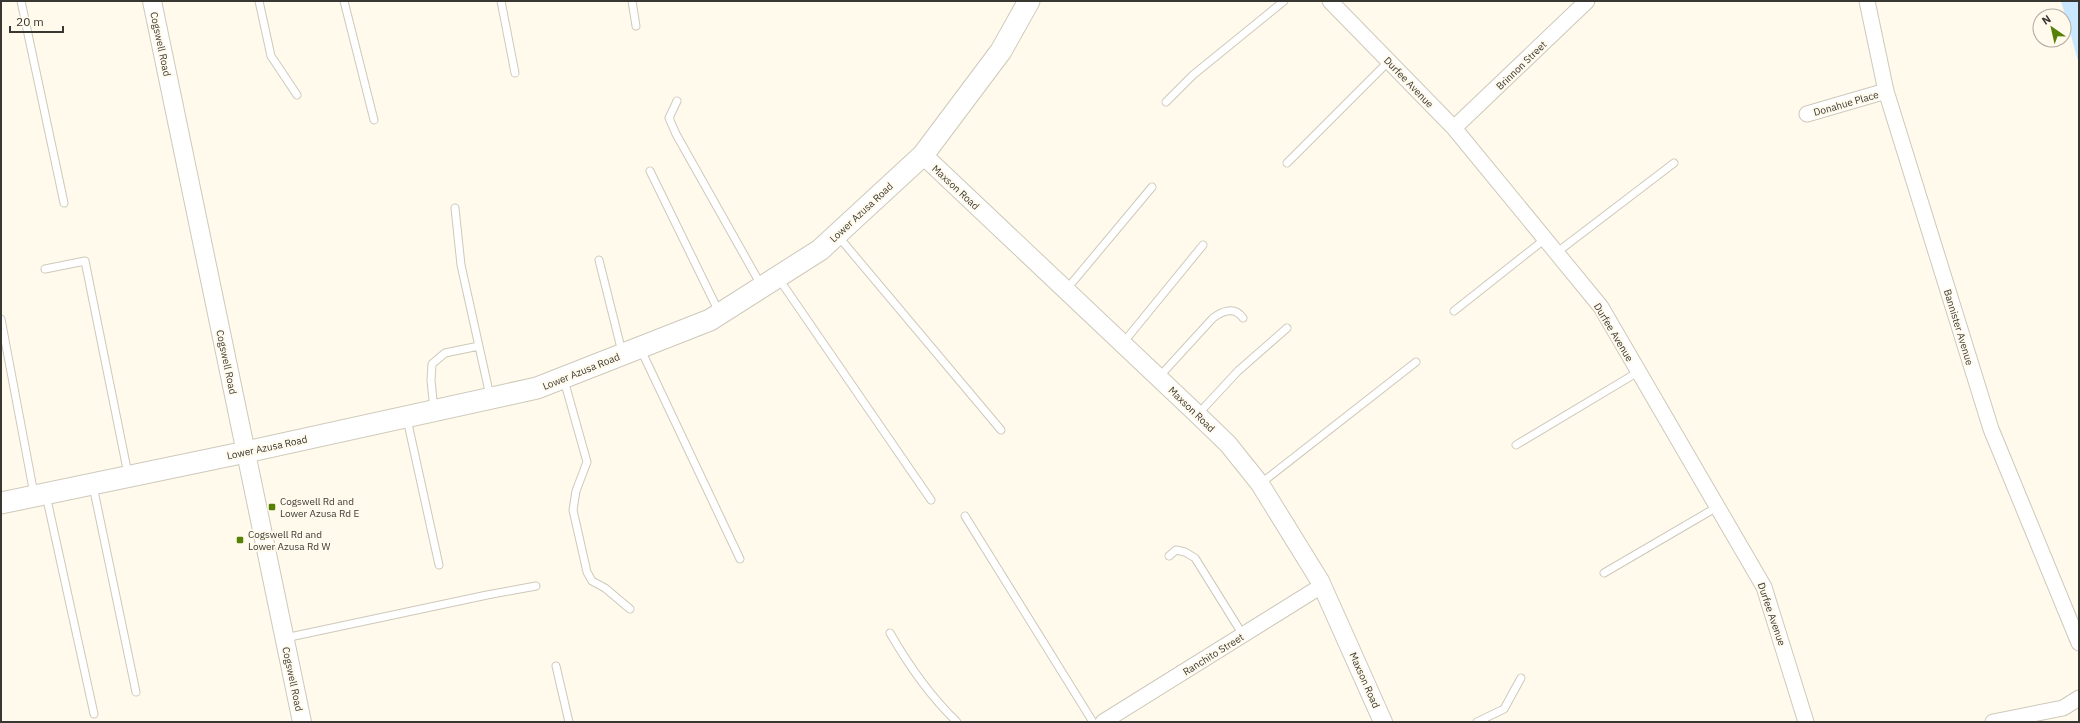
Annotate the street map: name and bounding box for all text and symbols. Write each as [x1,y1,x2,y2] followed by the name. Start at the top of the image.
[10,8,63,34] scale bar
[2032,8,2072,48] north arrow
[147,11,174,78] street label: Cogswell Road
[2039,12,2054,28] text: N
[16,14,44,29] text: 20 m
[1493,38,1550,93] street label: Brinnon Street
[1381,54,1437,111] street label: Durfee Avenue
[1812,88,1881,119] street label: Donahue Place
[929,162,982,213] street label: Maxson Road
[827,180,896,245] street label: Lower Azusa Road
[1941,288,1976,367] street label: Bannister Avenue
[1591,301,1636,364] street label: Durfee Avenue
[213,329,240,396] street label: Cogswell Road
[541,350,622,393] street label: Lower Azusa Road
[1166,384,1218,435] street label: Maxson Road
[226,433,309,462] street label: Lower Azusa Road
[280,495,359,520] place label: Cogswell Rd and Lower Azusa Rd E
[267,502,277,512] marker: Cogswell Rd and Lower Azusa Rd E
[248,528,330,553] place label: Cogswell Rd and Lower Azusa Rd W
[235,535,245,545] marker: Cogswell Rd and Lower Azusa Rd W
[1755,581,1789,648] street label: Durfee Avenue
[1180,630,1247,678] street label: Ranchito Street
[279,646,306,713] street label: Cogswell Road
[1346,650,1383,710] street label: Maxson Road

